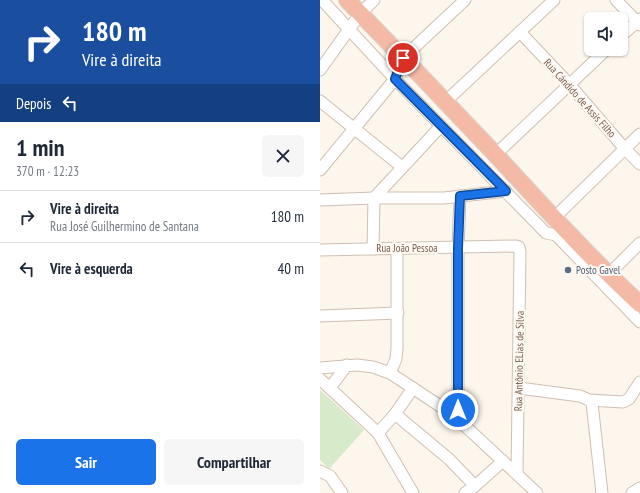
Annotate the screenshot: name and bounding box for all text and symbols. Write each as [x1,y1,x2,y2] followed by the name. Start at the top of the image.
[82,12,146,49] text: 180 m
[584,12,628,56] map controls
[584,12,628,56] button: sound
[16,16,68,68] icon: right
[386,41,420,75] pin
[392,47,414,69] icon: arrive
[82,48,162,71] text: Vire à direita
[541,56,619,141] street label: Rua Cándido de Assis Filho
[59,92,81,114] icon: left
[16,94,51,113] text: Depois
[16,132,64,163] text: 1 min
[262,135,304,177] button: close
[16,163,79,180] text: 370 m · 12:23
[50,199,119,218] text: Vire à direita
[16,206,38,228] icon: right
[271,207,304,226] text: 180 m
[50,218,199,235] text: Rua José Guilhermino de Santana
[376,241,438,255] street label: Rua João Pessoa
[16,258,38,280] icon: left
[50,259,133,278] text: Vire à esquerda
[278,259,304,278] text: 40 m
[576,263,621,277] place label: Posto Gavel
[563,265,573,275] marker: Posto Gavel
[511,311,527,411] street label: Rua Antônio ELias de Silva
[437,389,479,431] position arrow
[16,439,156,485] button: Sair
[164,439,304,485] button: Compartilhar

